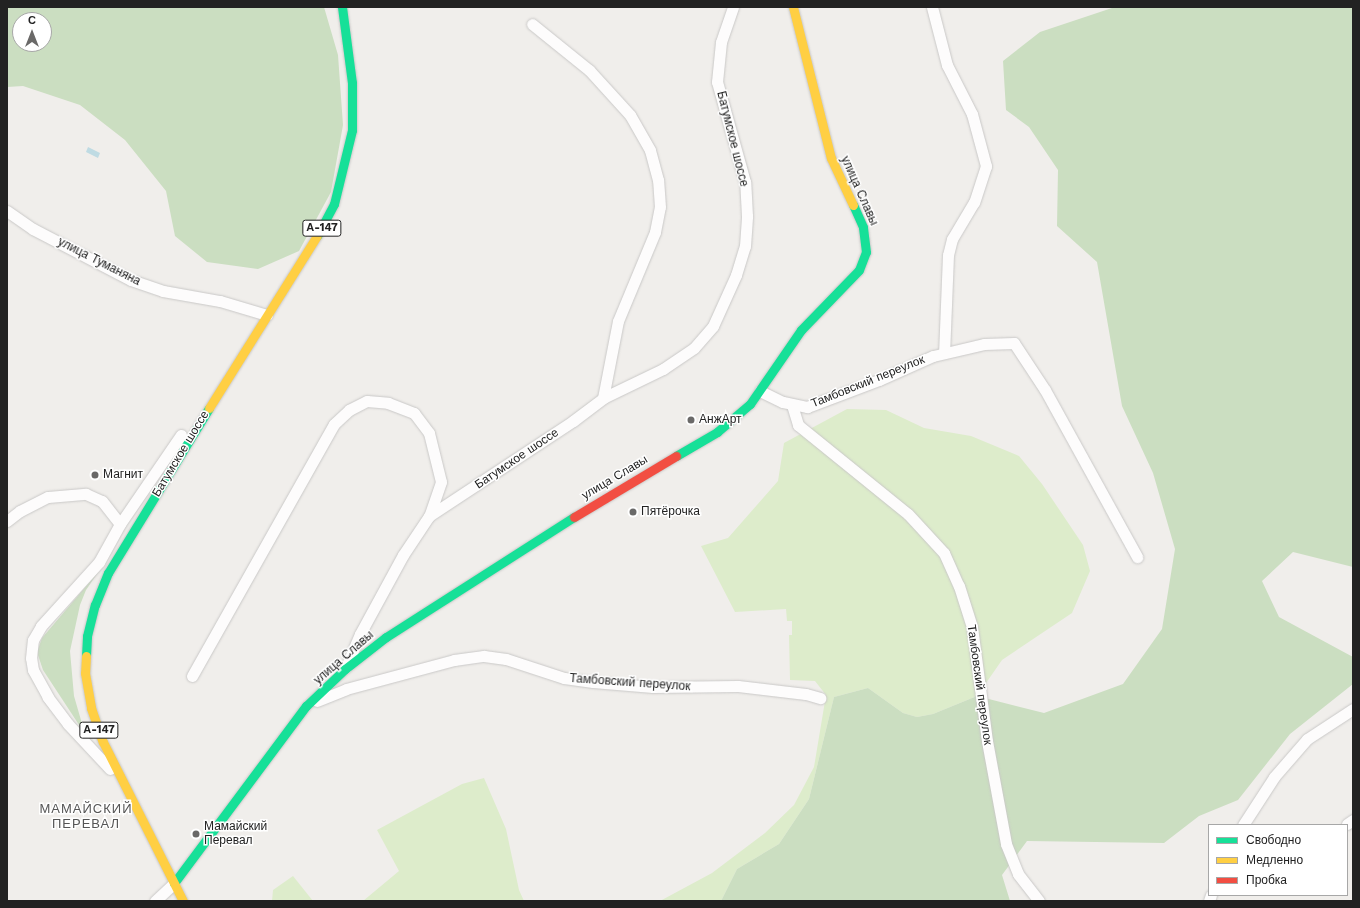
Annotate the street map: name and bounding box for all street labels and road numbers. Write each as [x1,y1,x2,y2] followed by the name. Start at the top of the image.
[713,90,751,188] street label: Батумское шоссе
[837,154,881,228] street label: улица Славы
[302,219,342,237] road number: А-147
[55,235,143,289] street label: улица Туманяна
[809,353,927,411] street label: Тамбовский переулок
[150,408,212,500] street label: Батумское шоссе
[472,426,562,492] street label: Батумское шоссе
[579,453,651,503] street label: улица Славы
[963,624,995,746] street label: Тамбовский переулок
[311,628,377,688] street label: улица Славы
[569,672,691,694] street label: Тамбовский переулок
[79,721,119,739] road number: А-147

